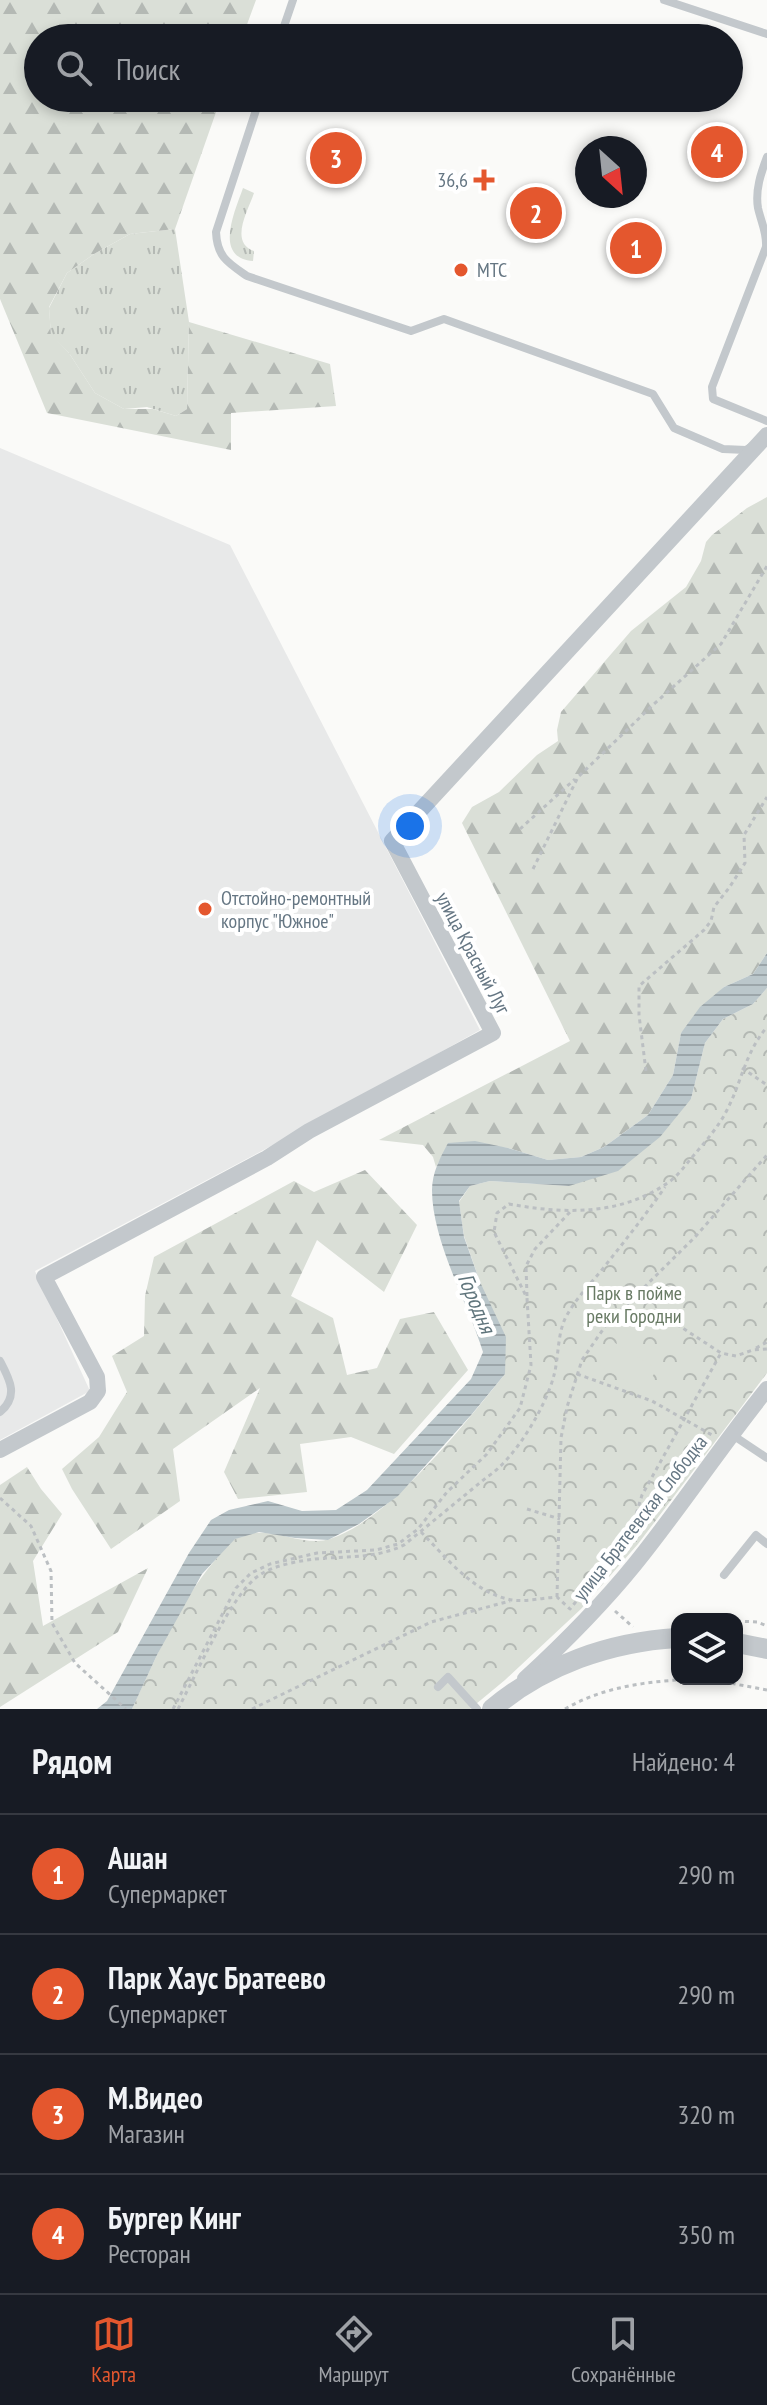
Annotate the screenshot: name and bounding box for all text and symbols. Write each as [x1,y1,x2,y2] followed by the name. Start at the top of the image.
[24,24,743,112] search box
[52,46,96,90] icon: search
[116,49,180,88] text: Поиск
[691,122,743,182] pin: 4
[310,128,362,188] pin: 3
[575,136,647,208] north arrow
[437,167,468,193] place label: 36,6
[475,171,493,189] marker: 36,6
[510,183,562,243] pin: 2
[610,218,662,278] pin: 1
[477,257,507,283] place label: МТС
[452,261,470,279] marker: МТС
[390,806,430,846] your location
[221,885,371,934] place label: Отстойно-ремонтный корпус "Южное"
[430,887,516,1019] street label: улица Красный Луг
[196,900,214,918] marker: Отстойно-ремонтный корпус "Южное"
[452,1269,503,1339] water label: Городня
[586,1280,682,1329] park label: Парк в пойме реки Городни
[567,1430,713,1606] street label: улица Братеевская Слободка
[671,1613,743,1685] map controls
[671,1613,743,1685] button: layers
[32,1739,112,1783] text: Рядом
[632,1745,735,1778] text: Найдено: 4
[108,1838,168,1877] text: Ашан
[52,1858,64,1891] text: 1
[677,1858,735,1891] text: 290 m
[108,1877,227,1910] text: Супермаркет
[108,1958,326,1997] text: Парк Хаус Братеево
[52,1978,64,2011] text: 2
[677,1978,735,2011] text: 290 m
[108,1997,227,2030] text: Супермаркет
[108,2078,203,2117] text: М.Видео
[52,2098,64,2131] text: 3
[677,2098,735,2131] text: 320 m
[108,2117,185,2150] text: Магазин
[108,2198,241,2237] text: Бургер Кинг
[52,2218,64,2251] text: 4
[677,2218,735,2251] text: 350 m
[108,2237,191,2270] text: Ресторан
[91,2312,136,2388] tab: Карта
[318,2312,389,2388] tab: Маршрут
[571,2312,676,2388] tab: Сохранённые

